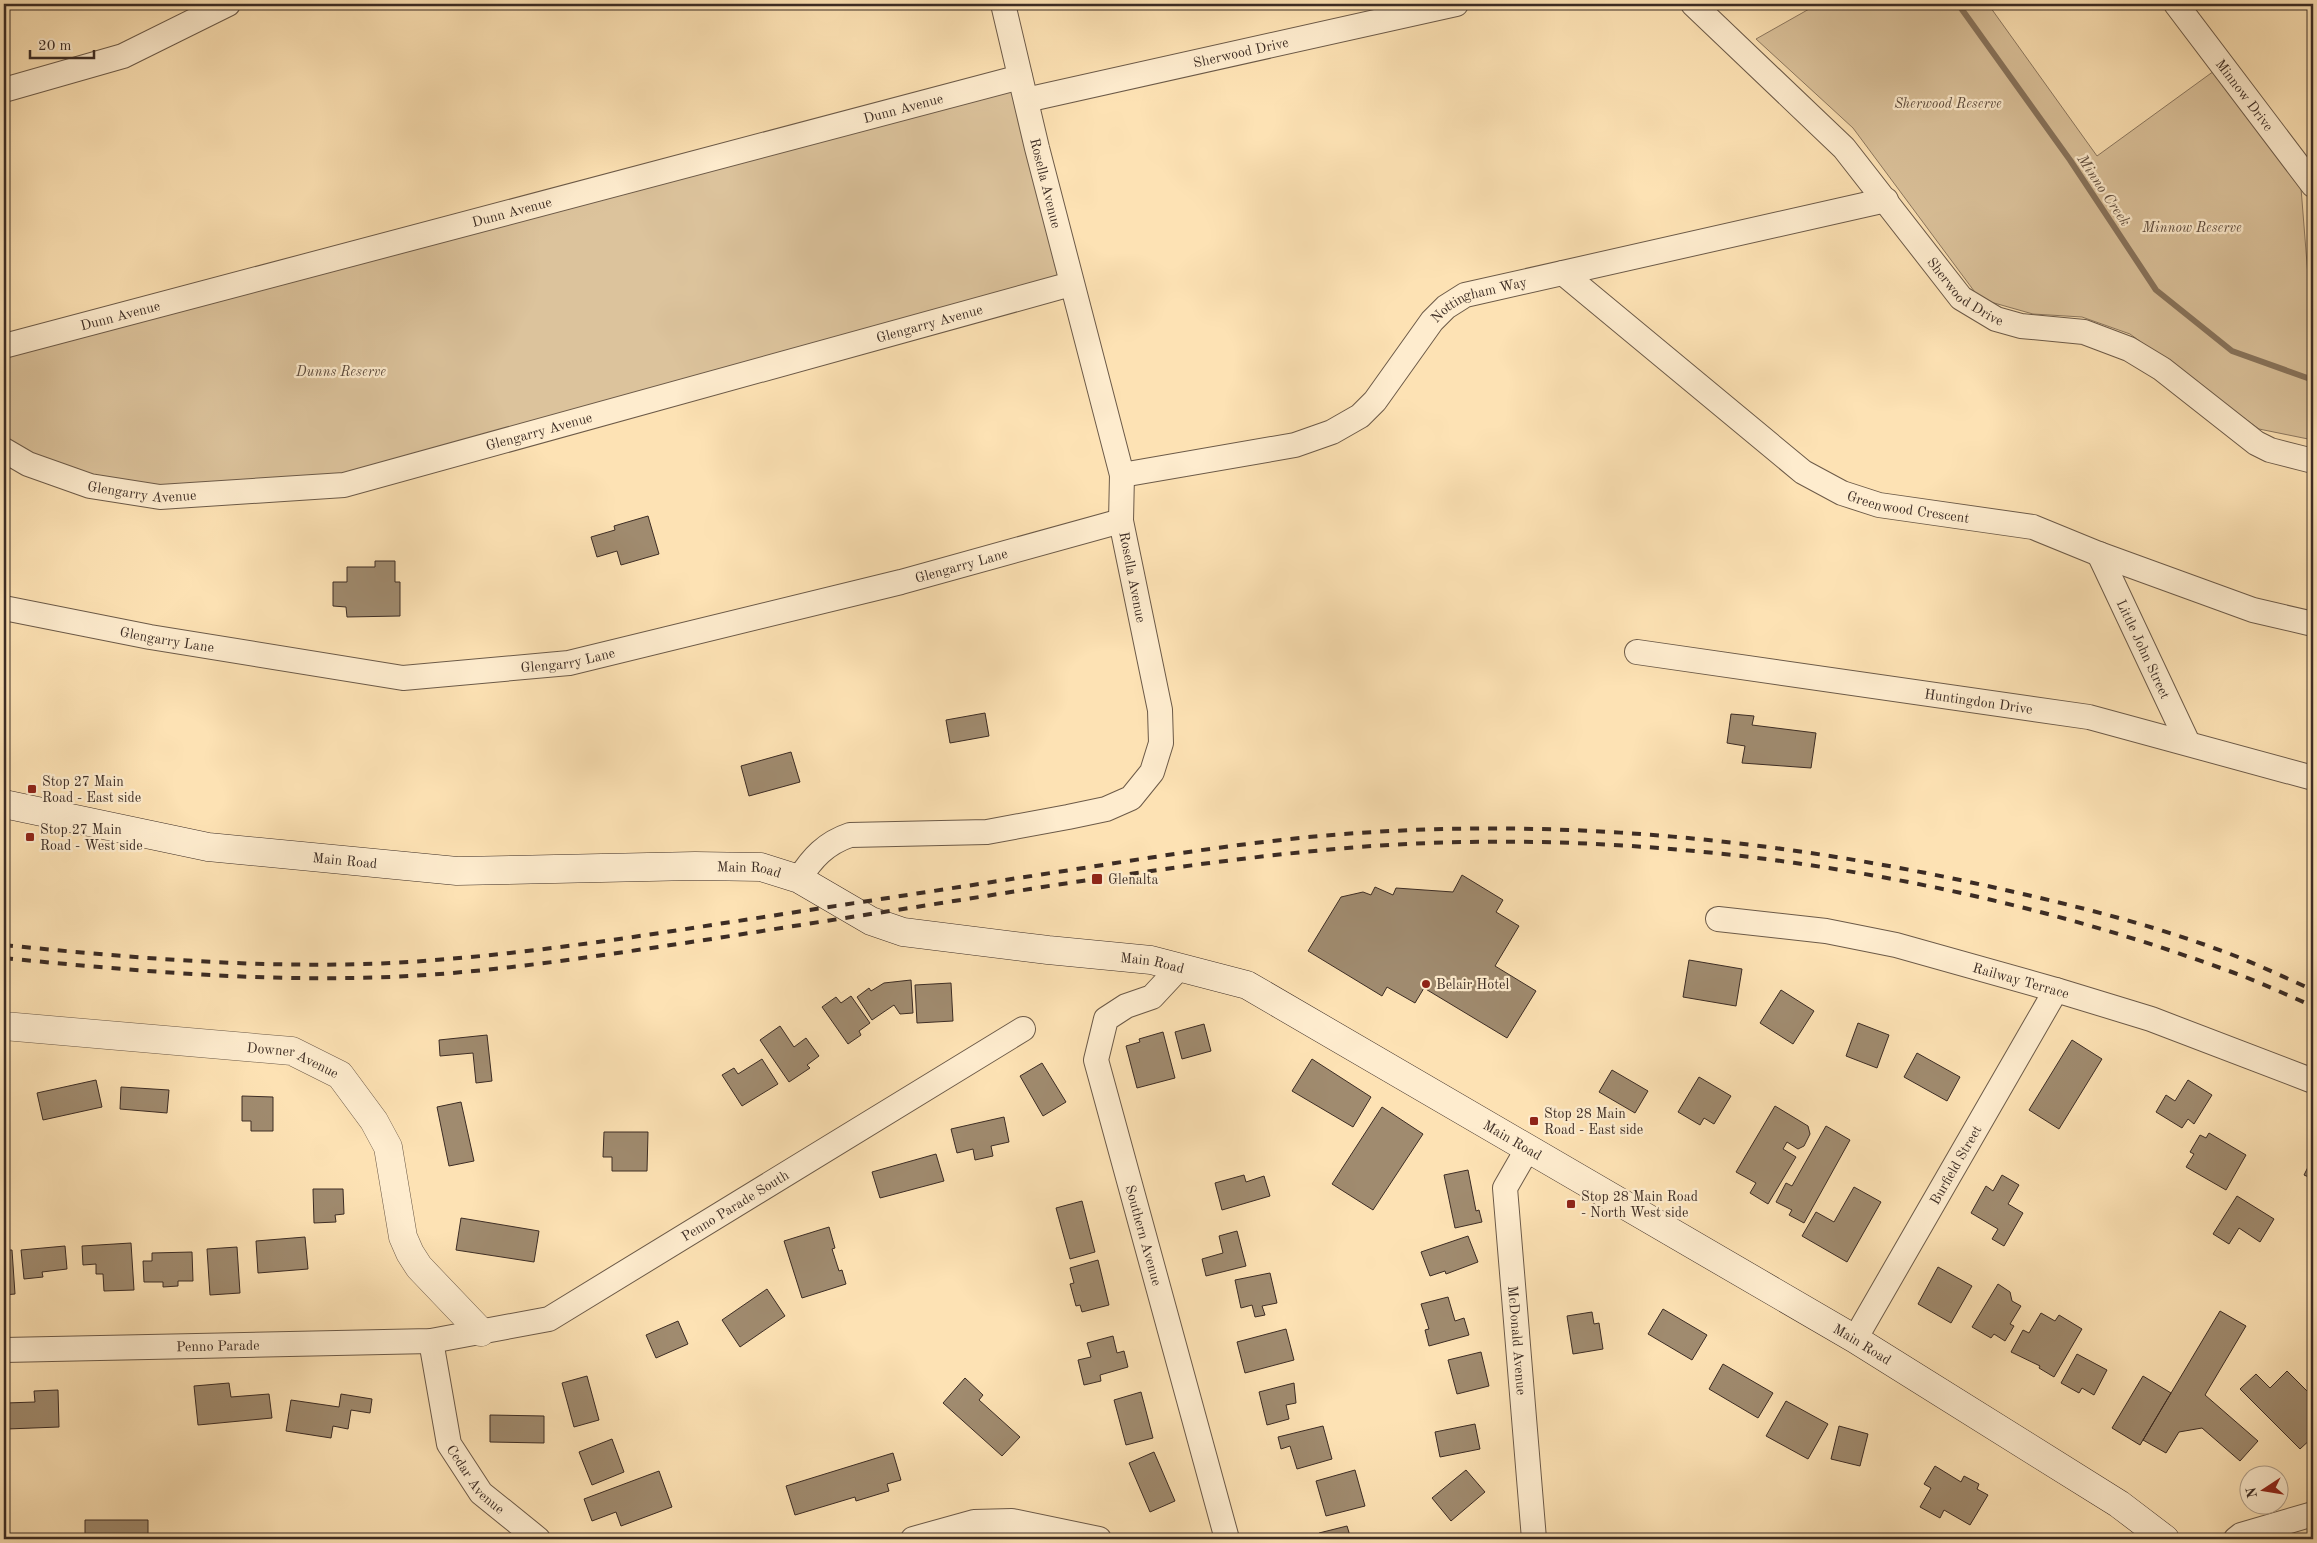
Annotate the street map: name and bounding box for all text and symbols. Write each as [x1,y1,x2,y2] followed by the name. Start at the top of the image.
[30,28,94,60] scale bar
[1192,36,1290,70] street label: Sherwood Drive
[38,39,72,54] text: 20 m
[2213,57,2275,134] street label: Minnow Drive
[862,92,945,126] street label: Dunn Avenue
[1894,97,2002,111] park label: Sherwood Reserve
[1027,137,1063,230] street label: Rosella Avenue
[2073,151,2132,229] water label: Minno Creek
[470,195,553,230] street label: Dunn Avenue
[2141,221,2242,235] park label: Minnow Reserve
[1924,255,2004,329] street label: Sherwood Drive
[1429,275,1529,326] street label: Nottingham Way
[79,299,162,334] street label: Dunn Avenue
[875,303,984,346] street label: Glengarry Avenue
[295,365,386,379] park label: Dunns Reserve
[484,411,594,453] street label: Glengarry Avenue
[86,480,197,505] street label: Glengarry Avenue
[1845,489,1970,526] street label: Greenwood Crescent
[1116,531,1148,624] street label: Rosella Avenue
[914,547,1009,586] street label: Glengarry Lane
[2114,598,2172,701] street label: Little John Street
[118,625,215,655] street label: Glengarry Lane
[520,646,617,675] street label: Glengarry Lane
[1923,687,2033,717] street label: Huntingdon Drive
[42,775,141,805] place label: Stop 27 Main Road - East side
[26,783,38,795] marker: Stop 27 Main Road - East side
[40,823,143,853] place label: Stop 27 Main Road - West side
[24,831,36,843] marker: Stop 27 Main Road - West side
[312,851,378,871] street label: Main Road
[717,860,783,881] street label: Main Road
[1090,872,1104,886] marker: Glenalta
[1108,873,1158,887] place label: Glenalta
[1119,951,1186,976] street label: Main Road
[1971,961,2071,1002] street label: Railway Terrace
[1420,978,1432,990] marker: Belair Hotel
[1436,978,1510,992] place label: Belair Hotel
[246,1041,341,1081] street label: Downer Avenue
[1544,1107,1643,1137] place label: Stop 28 Main Road - East side
[1528,1115,1540,1127] marker: Stop 28 Main Road - East side
[1481,1118,1544,1163] street label: Main Road
[1928,1123,1984,1207] street label: Burfield Street
[679,1168,792,1244] street label: Penno Parade South
[1123,1184,1163,1288] street label: Southern Avenue
[1581,1190,1698,1220] place label: Stop 28 Main Road - North West side
[1565,1198,1577,1210] marker: Stop 28 Main Road - North West side
[1505,1285,1528,1396] street label: McDonald Avenue
[1831,1322,1893,1368] street label: Main Road
[176,1339,260,1354] street label: Penno Parade
[444,1443,507,1517] street label: Cedar Avenue
[2240,1466,2290,1516] north arrow
[2244,1486,2260,1499] text: N

